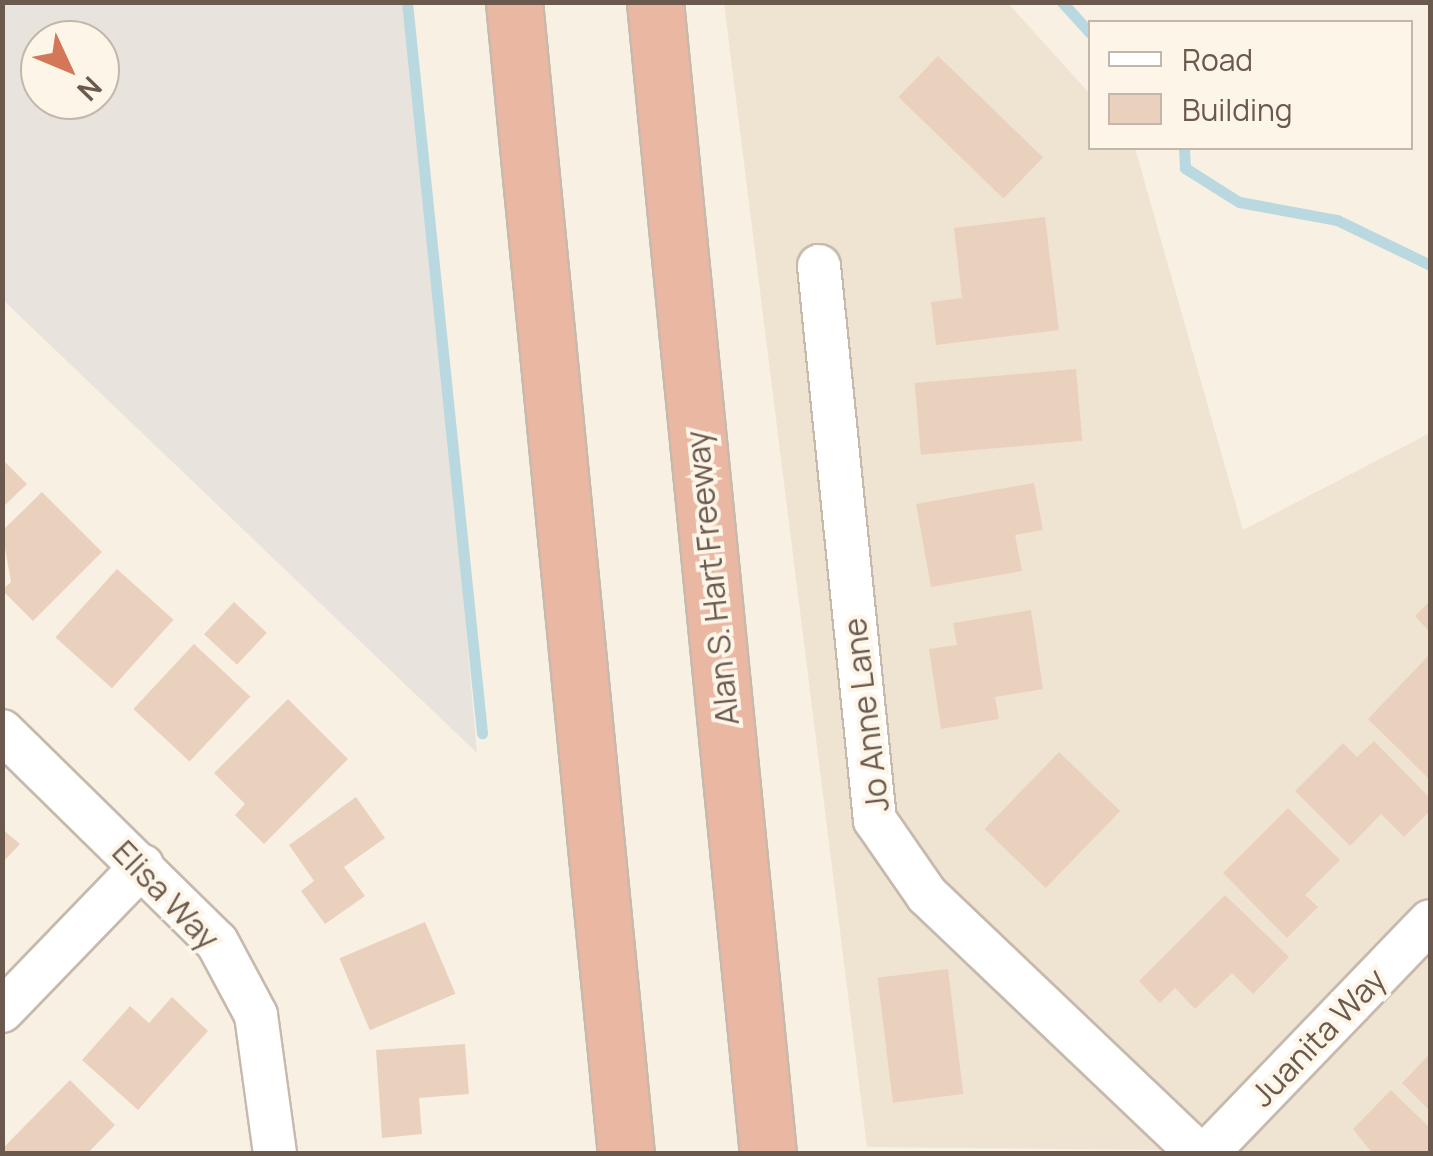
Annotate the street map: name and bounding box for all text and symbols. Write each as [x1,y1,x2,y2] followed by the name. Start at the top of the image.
[20,20,120,120] north arrow
[1088,20,1413,150] legend
[1182,39,1253,80] text: Road
[69,69,111,110] text: N
[1182,89,1293,130] text: Building
[677,429,747,727] street label: Alan S. Hart Freeway
[835,616,897,814] street label: Jo Anne Lane
[105,833,227,957] street label: Elisa Way
[1243,960,1393,1114] street label: Juanita Way

